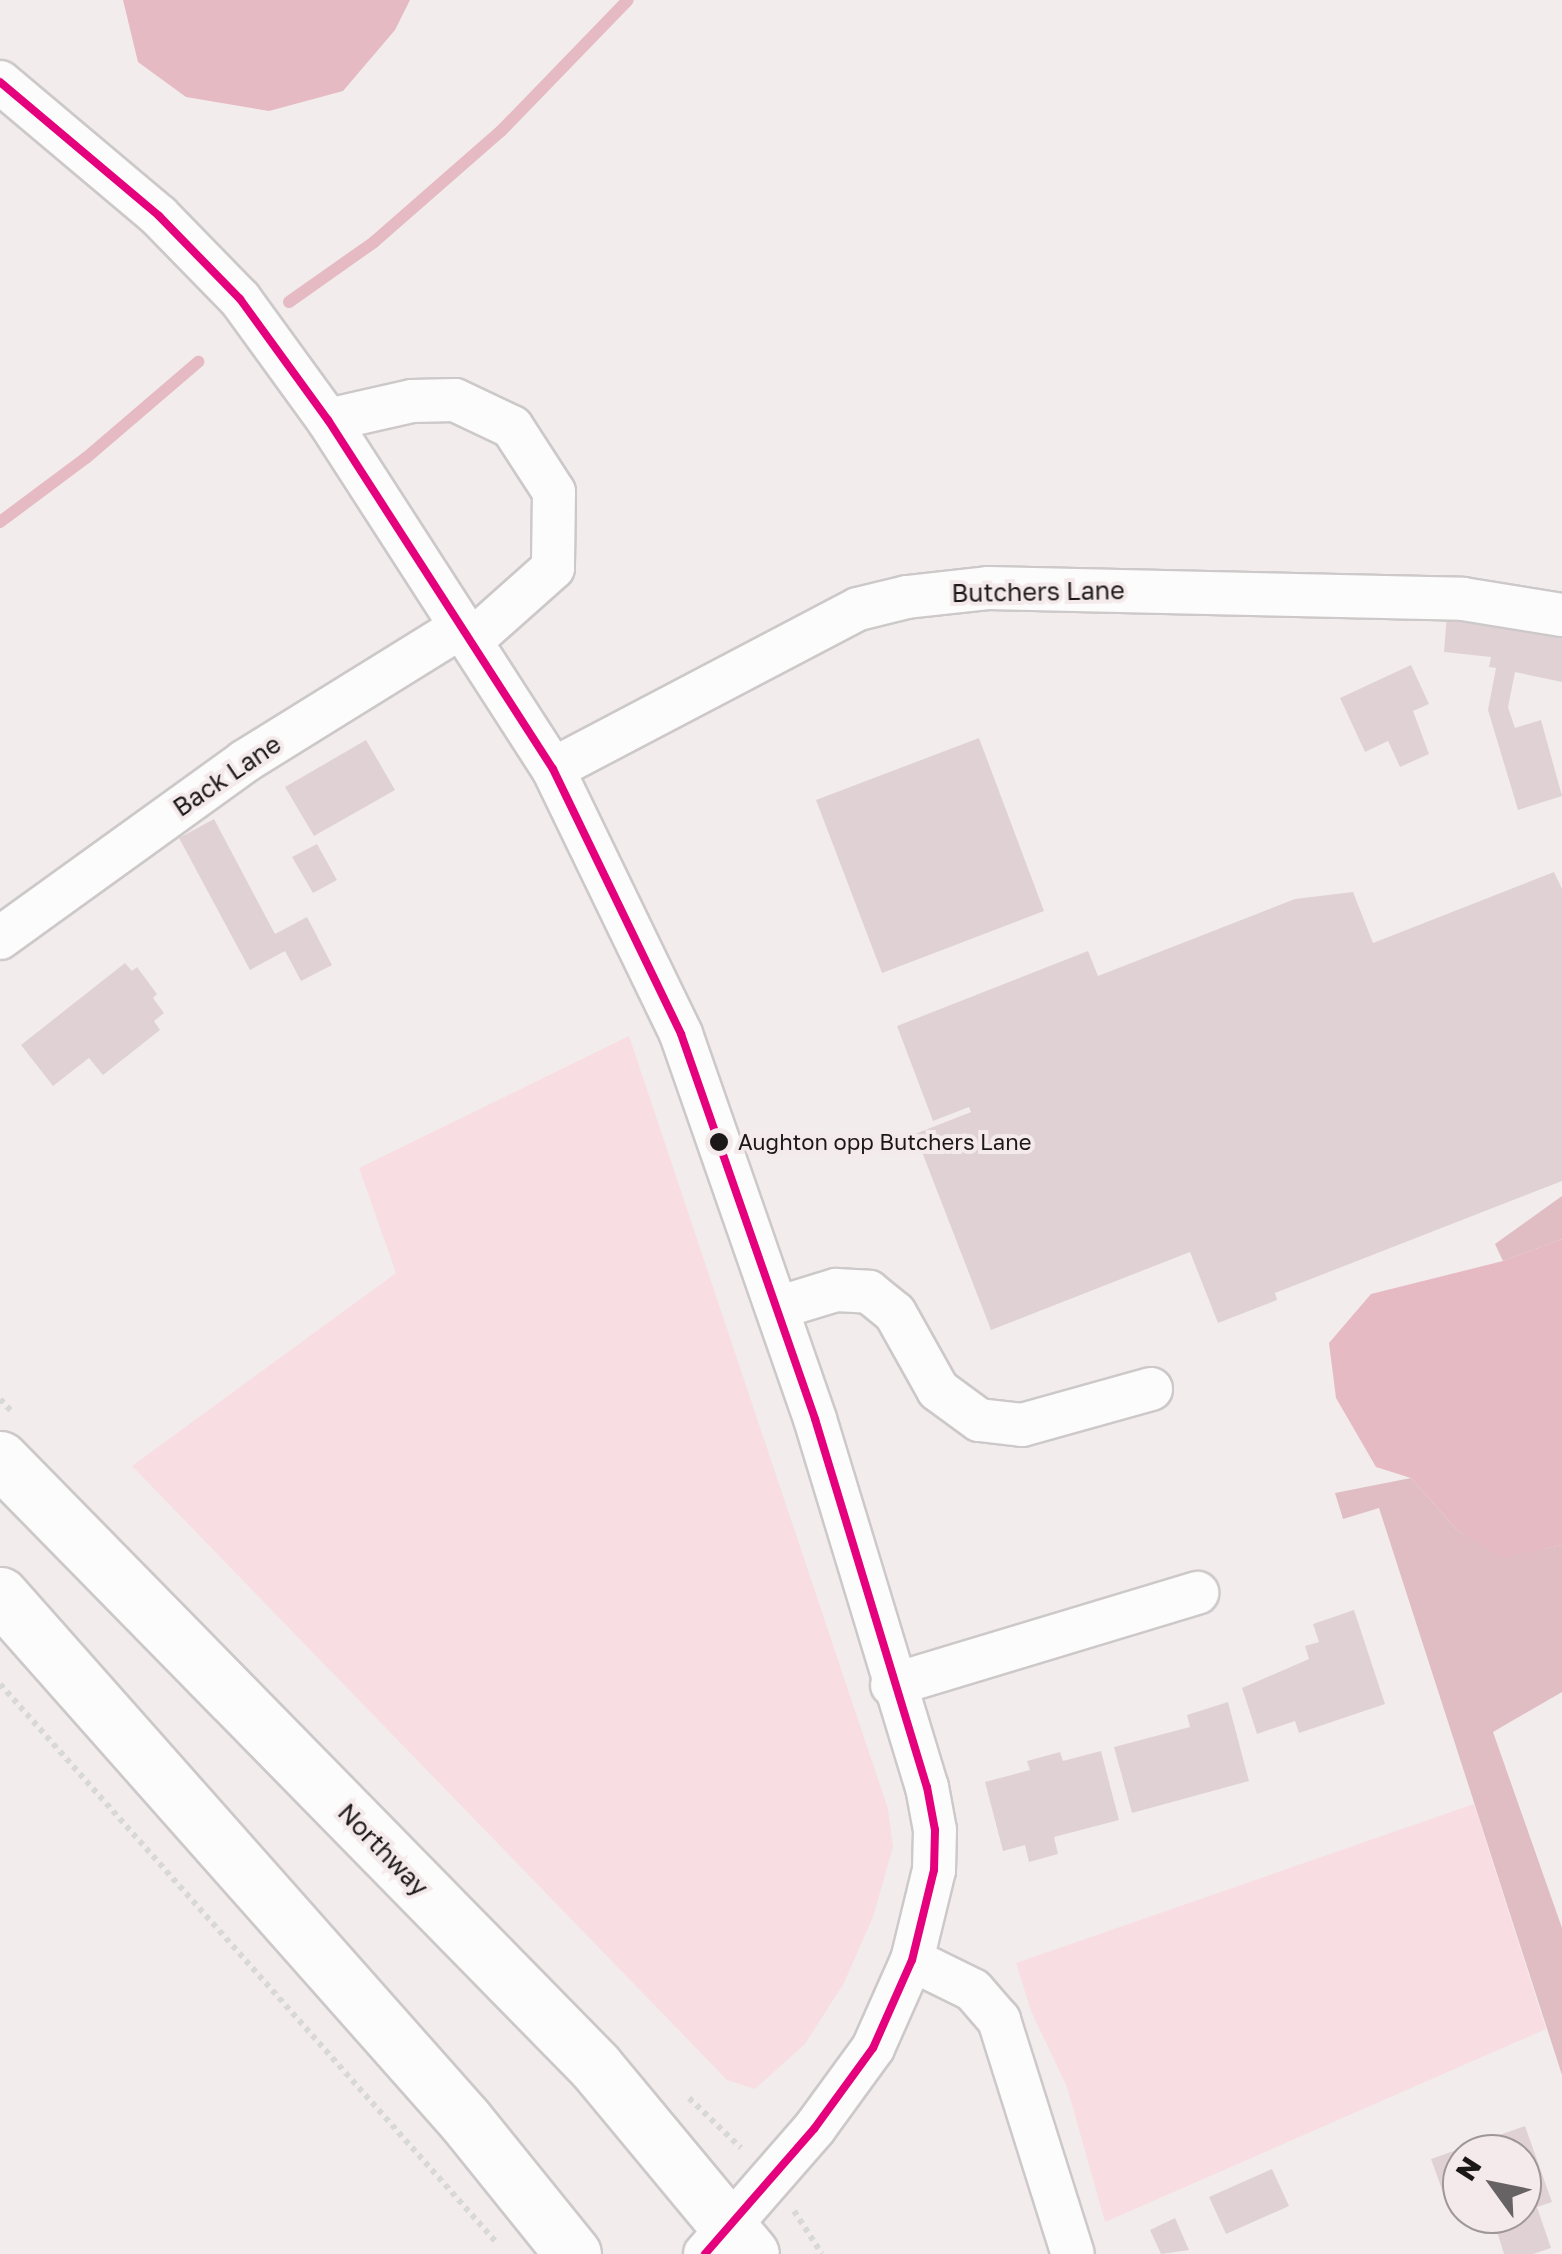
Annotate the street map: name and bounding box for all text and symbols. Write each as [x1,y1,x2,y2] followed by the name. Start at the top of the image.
[951,575,1125,609] street label: Butchers Lane
[167,729,287,823] street label: Back Lane
[738,1129,1032,1155] place label: Aughton opp Butchers Lane
[709,1132,729,1152] marker: Aughton opp Butchers Lane
[332,1798,434,1902] street label: Northway
[1442,2134,1542,2234] north arrow
[1448,2151,1488,2186] text: N

